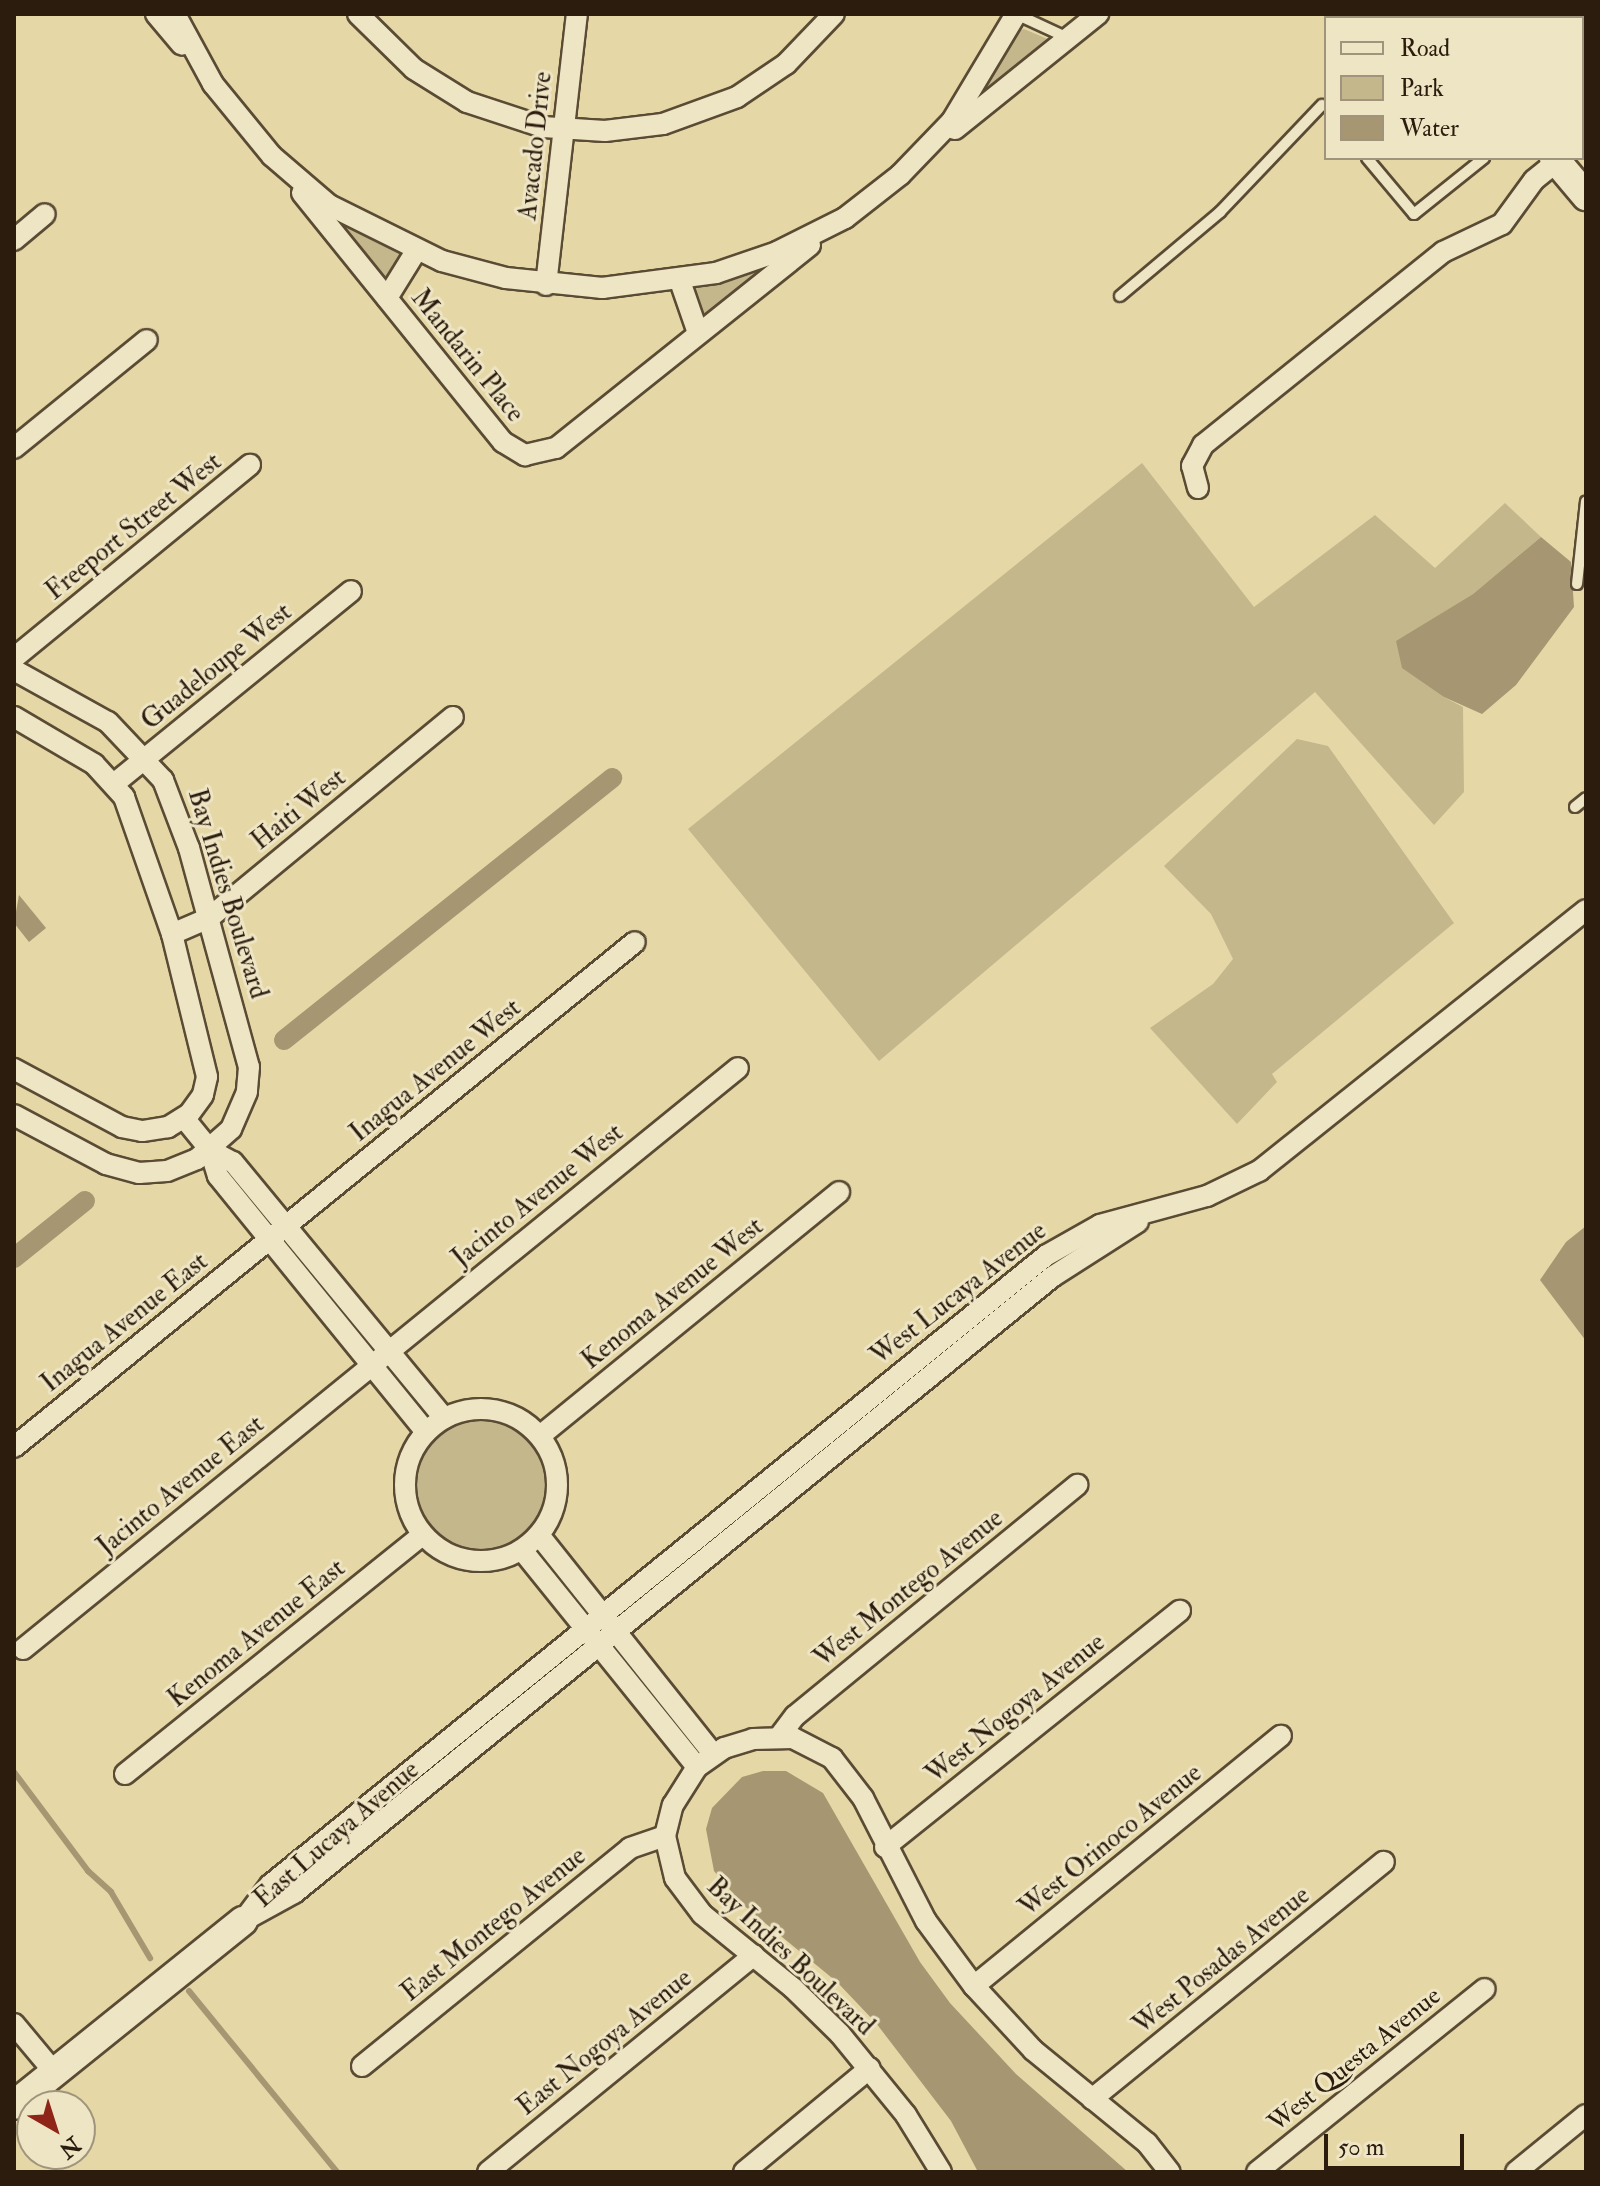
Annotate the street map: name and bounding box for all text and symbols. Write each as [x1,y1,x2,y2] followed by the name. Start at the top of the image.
[1324,16,1584,160] legend
[1400,33,1450,64] text: Road
[513,70,559,222] street label: Avacado Drive
[1400,73,1444,104] text: Park
[1400,113,1459,144] text: Water
[404,283,530,429] street label: Mandarin Place
[40,447,228,607] street label: Freeport Street West
[136,597,298,737] street label: Guadeloupe West
[246,763,352,857] street label: Haiti West
[180,785,274,1003] street label: Bay Indies Boulevard
[344,993,528,1149] street label: Inagua Avenue West
[446,1118,630,1274] street label: Jacinto Avenue West
[576,1211,770,1377] street label: Kenoma Avenue West
[865,1216,1053,1372] street label: West Lucaya Avenue
[36,1246,214,1400] street label: Inagua Avenue East
[91,1409,271,1563] street label: Jacinto Avenue East
[808,1503,1010,1675] street label: West Montego Avenue
[162,1553,352,1715] street label: Kenoma Avenue East
[920,1627,1112,1791] street label: West Nogoya Avenue
[248,1755,426,1915] street label: East Lucaya Avenue
[1014,1758,1208,1924] street label: West Orinoco Avenue
[396,1841,592,2009] street label: East Montego Avenue
[700,1871,880,2043] street label: Bay Indies Boulevard
[1128,1880,1316,2042] street label: West Posadas Avenue
[511,1963,699,2123] street label: East Nogoya Avenue
[1262,1981,1448,2139] street label: West Questa Avenue
[16,2090,96,2170] north arrow
[1328,2118,1468,2168] scale bar
[53,2130,86,2164] text: N
[1338,2132,1384,2163] text: 50 m

